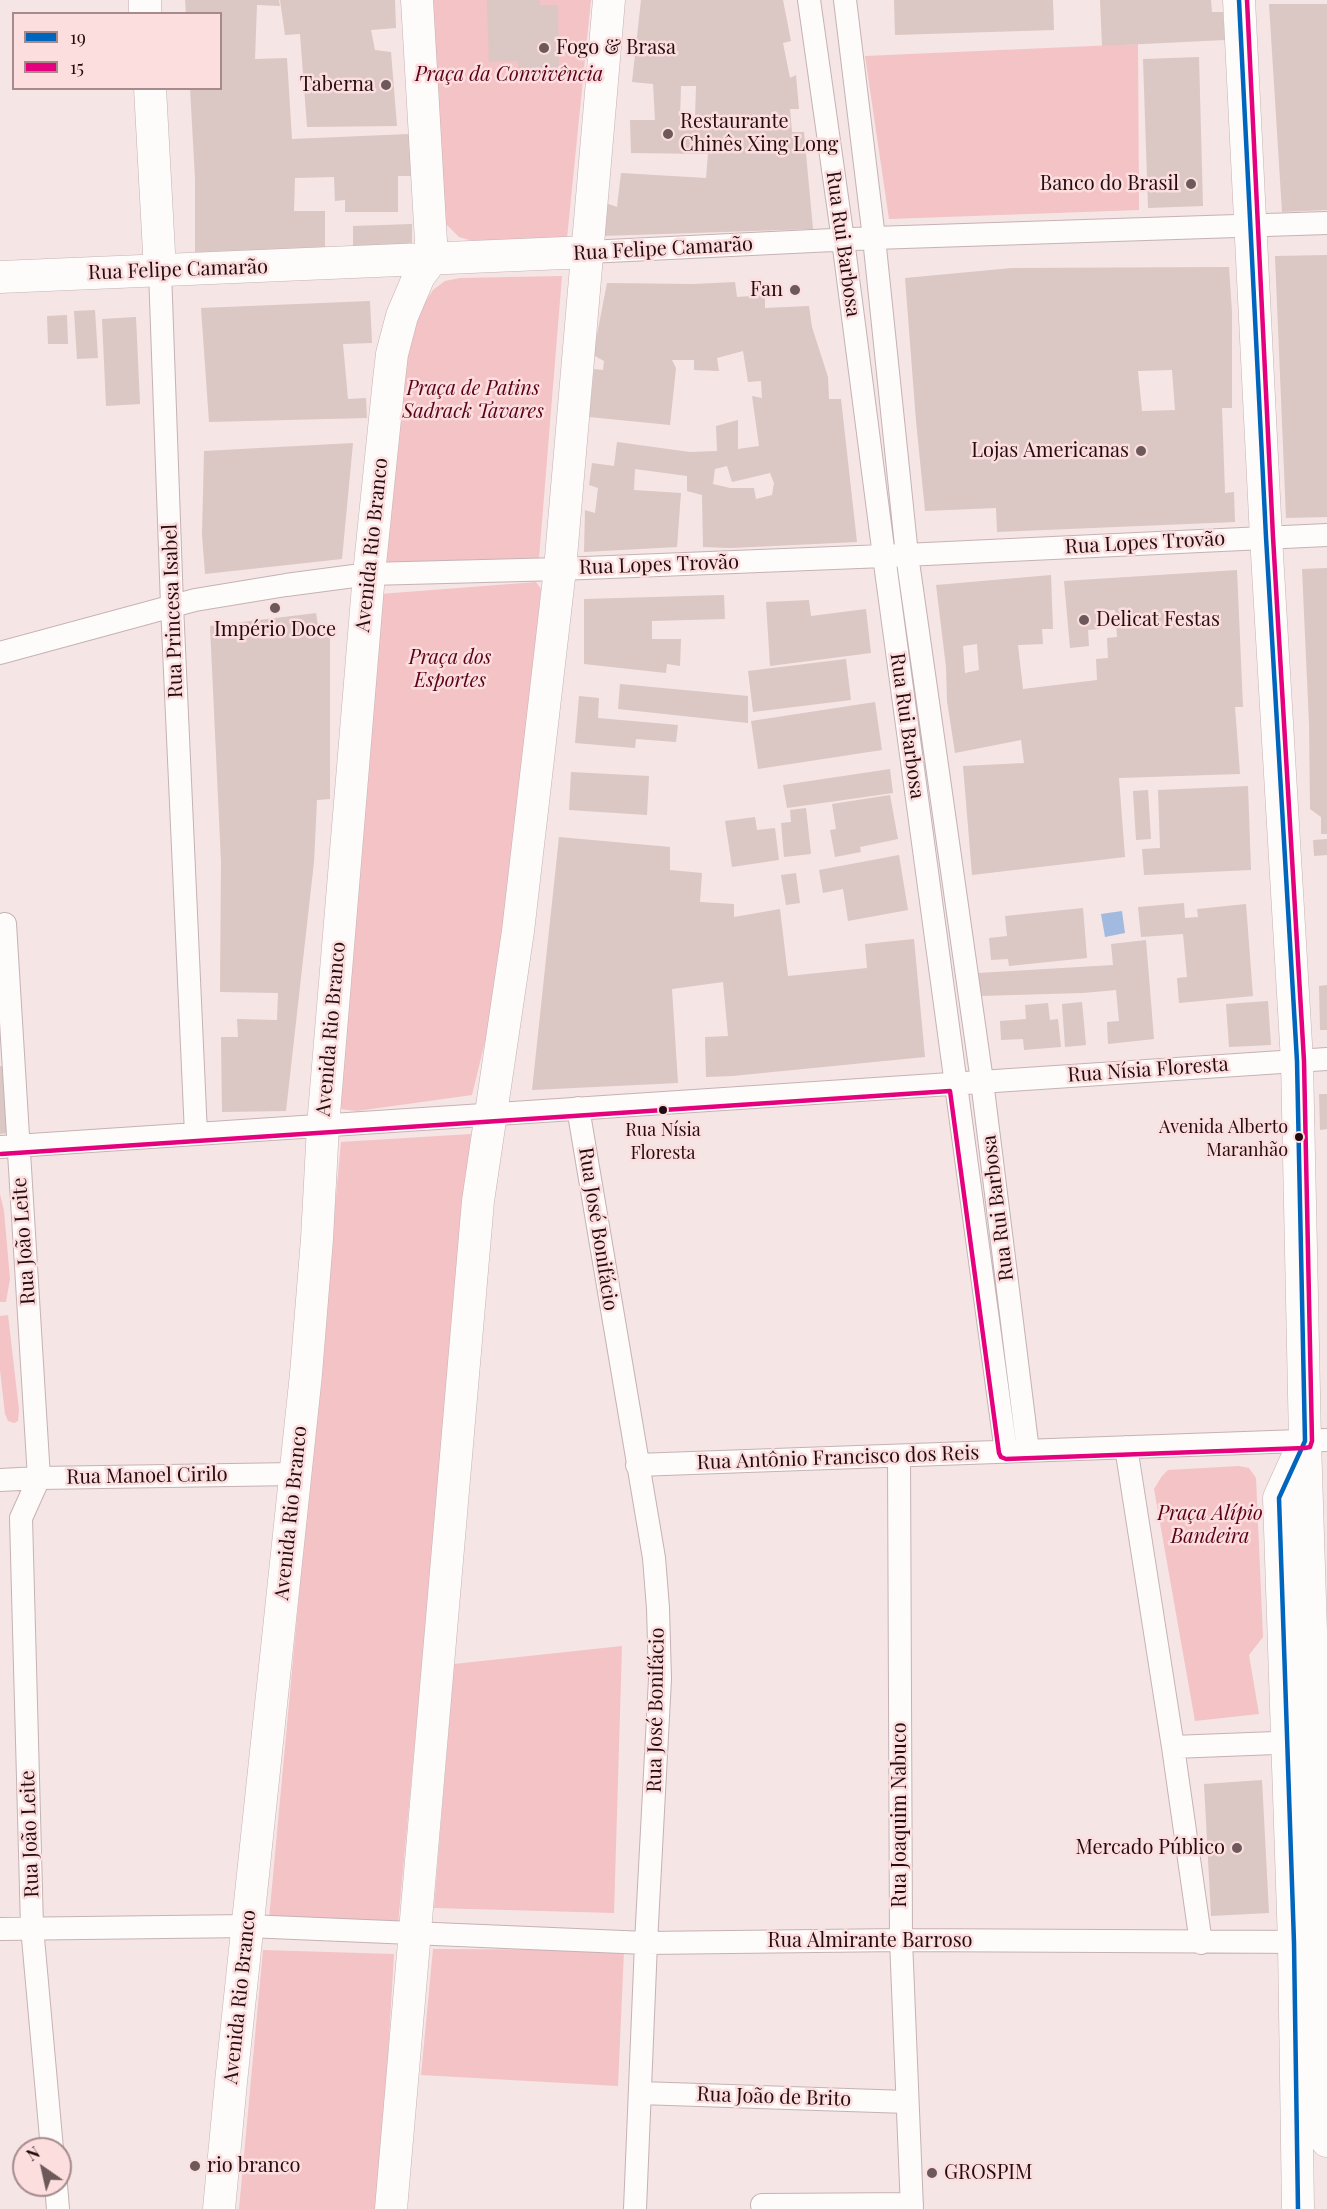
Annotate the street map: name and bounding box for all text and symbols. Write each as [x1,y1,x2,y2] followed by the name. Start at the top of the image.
[12,12,222,90] legend
[70,25,86,49] text: 19
[556,36,676,60] place label: Fogo & Brasa
[537,41,551,55] marker: Fogo & Brasa
[70,55,84,79] text: 15
[415,63,603,87] park label: Praça da Convivência
[300,73,374,97] place label: Taberna
[379,78,393,92] marker: Taberna
[680,110,838,157] place label: Restaurante Chinês Xing Long
[661,127,675,141] marker: Restaurante Chinês Xing Long
[821,170,865,318] street label: Rua Rui Barbosa
[1040,172,1179,196] place label: Banco do Brasil
[1184,177,1198,191] marker: Banco do Brasil
[572,232,754,266] street label: Rua Felipe Camarão
[88,255,268,285] street label: Rua Felipe Camarão
[750,278,783,302] place label: Fan
[788,283,802,297] marker: Fan
[402,377,544,424] park label: Praça de Patins Sadrack Tavares
[971,439,1129,463] place label: Lojas Americanas
[1134,444,1148,458] marker: Lojas Americanas
[351,457,393,633] street label: Avenida Rio Branco
[158,523,188,699] street label: Rua Princesa Isabel
[1064,527,1226,559] street label: Rua Lopes Trovão
[579,550,739,580] street label: Rua Lopes Trovão
[268,601,282,615] marker: Império Doce
[1096,608,1220,632] place label: Delicat Festas
[1077,613,1091,627] marker: Delicat Festas
[214,618,336,642] place label: Império Doce
[409,646,491,693] park label: Praça dos Esportes
[885,652,929,800] street label: Rua Rui Barbosa
[311,941,351,1117] street label: Avenida Rio Branco
[1067,1052,1229,1088] street label: Rua Nísia Floresta
[657,1104,669,1116] marker: Rua Nísia Floresta
[1159,1116,1288,1158] place label: Avenida Alberto Maranhão
[625,1119,701,1162] place label: Rua Nísia Floresta
[1293,1131,1305,1143] marker: Avenida Alberto Maranhão
[977,1134,1019,1282] street label: Rua Rui Barbosa
[573,1146,623,1312] street label: Rua José Bonifácio
[8,1177,40,1305] street label: Rua João Leite
[270,1425,312,1601] street label: Avenida Rio Branco
[696,1441,980,1475] street label: Rua Antônio Francisco dos Reis
[66,1463,228,1489] street label: Rua Manoel Cirilo
[1157,1502,1263,1549] park label: Praça Alípio Bandeira
[643,1627,669,1793] street label: Rua José Bonifácio
[888,1722,912,1908] street label: Rua Joaquim Nabuco
[16,1770,44,1898] street label: Rua João Leite
[1075,1836,1225,1860] place label: Mercado Público
[1230,1841,1244,1855] marker: Mercado Público
[219,1909,261,2085] street label: Avenida Rio Branco
[767,1929,973,1953] street label: Rua Almirante Barroso
[696,2082,852,2112] street label: Rua João de Brito
[12,2137,72,2197] north arrow
[22,2141,43,2165] text: N
[207,2154,300,2178] place label: rio branco
[188,2159,202,2173] marker: rio branco
[944,2161,1033,2185] place label: GROSPIM
[925,2166,939,2180] marker: GROSPIM

